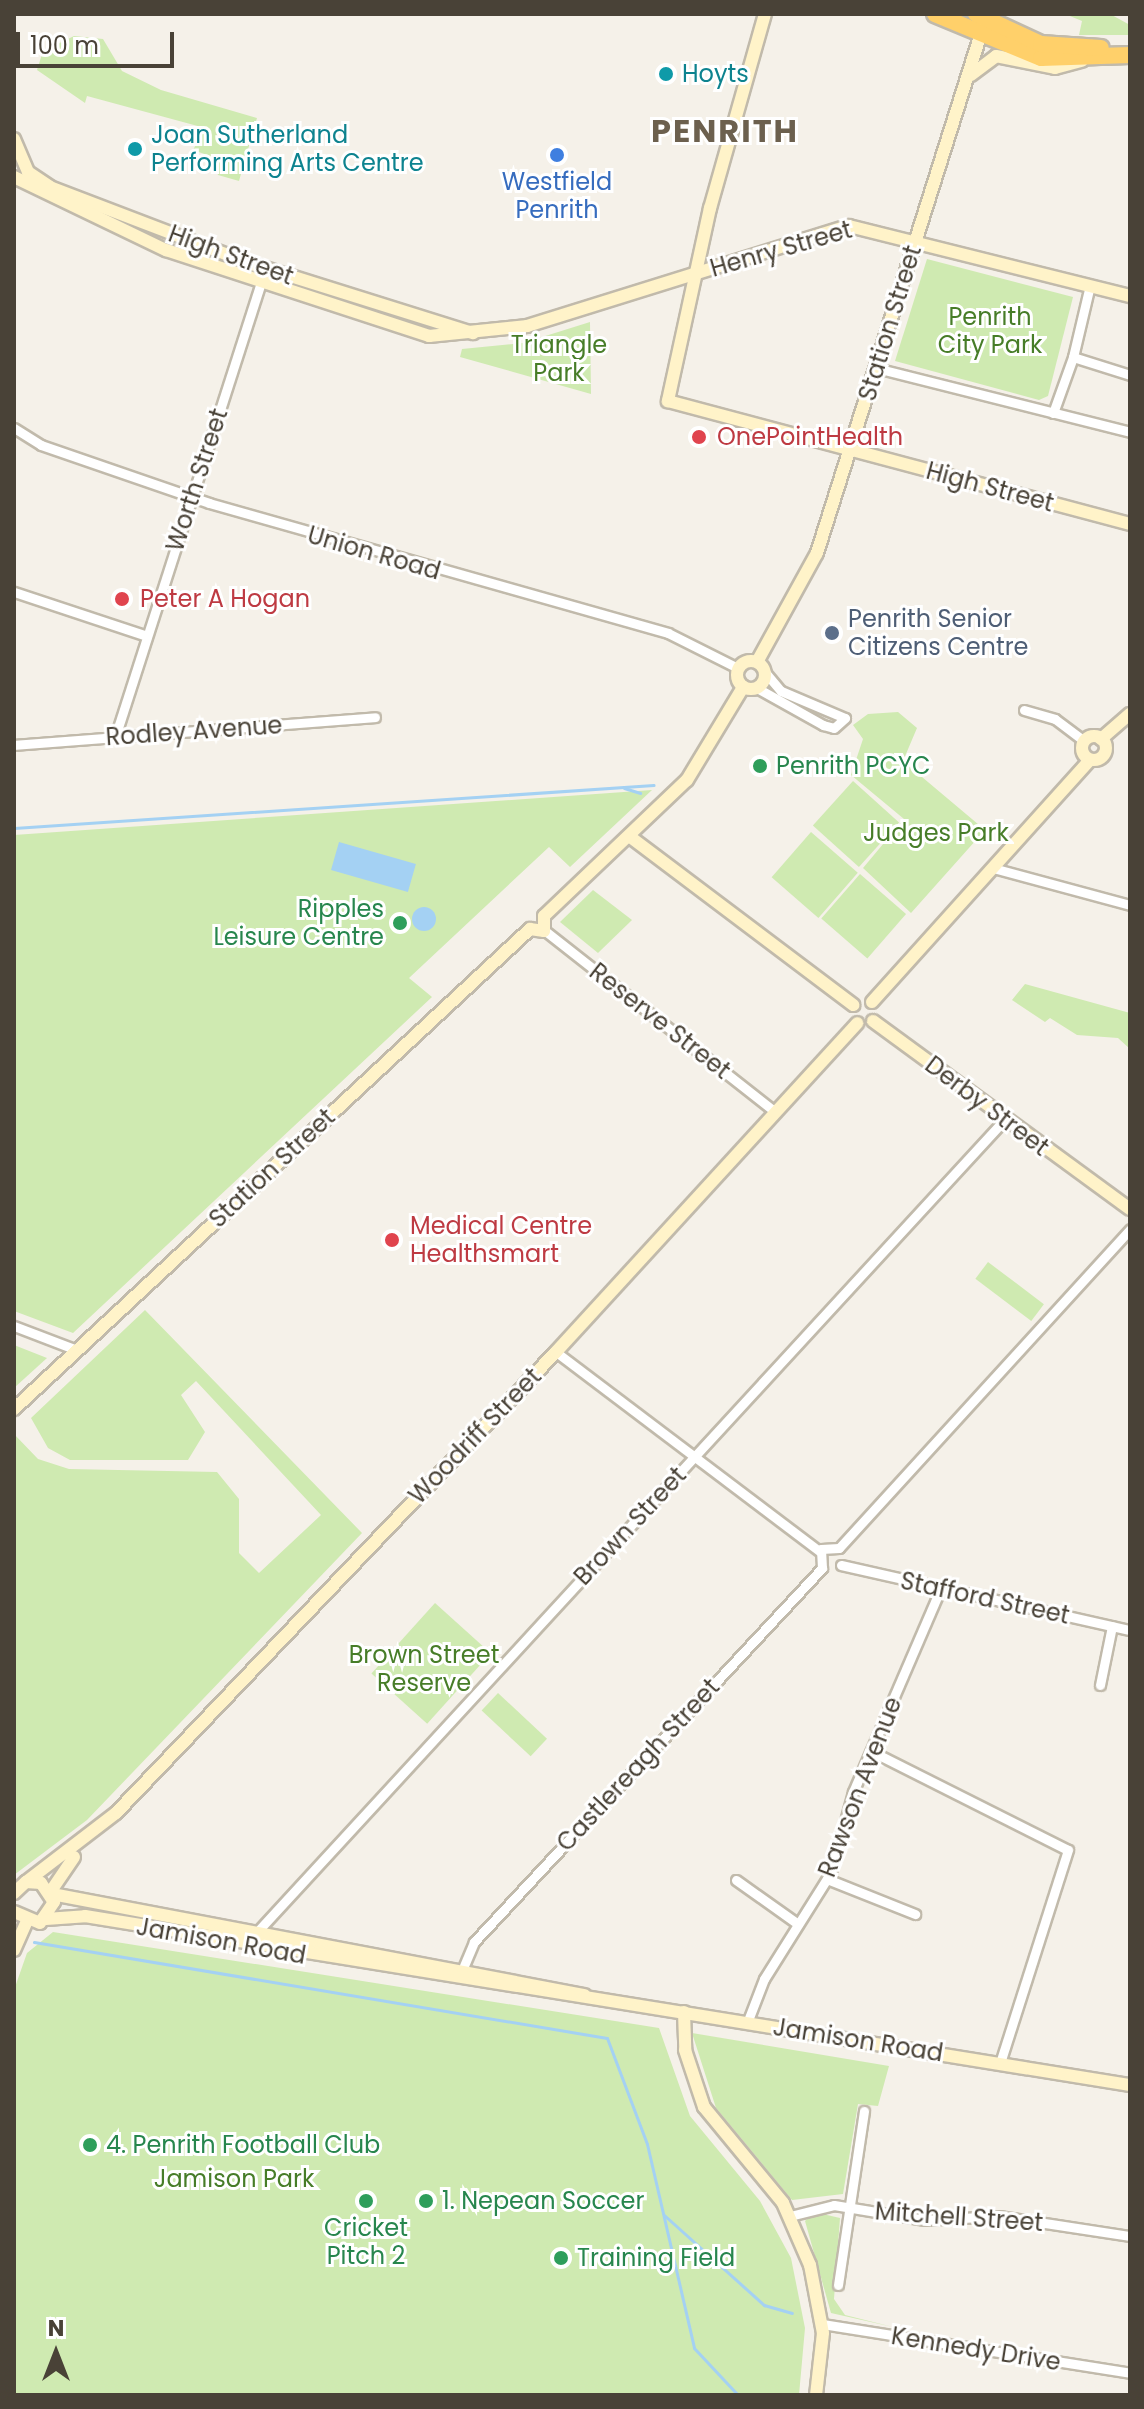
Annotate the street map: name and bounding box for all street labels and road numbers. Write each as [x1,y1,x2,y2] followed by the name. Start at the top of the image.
[707,215,855,283] street label: Henry Street
[165,219,297,291] street label: High Street
[853,242,927,404] street label: Station Street
[160,405,234,555] street label: Worth Street
[923,456,1057,518] street label: High Street
[304,520,444,586] street label: Union Road
[105,710,283,752] street label: Rodley Avenue
[584,957,736,1085] street label: Reserve Street
[920,1050,1054,1162] street label: Derby Street
[203,1103,341,1233] street label: Station Street
[403,1362,547,1510] street label: Woodriff Street
[568,1461,692,1591] street label: Brown Street
[898,1566,1072,1630] street label: Stafford Street
[551,1673,725,1857] street label: Castlereagh Street
[812,1693,908,1881] street label: Rawson Avenue
[134,1912,308,1970] street label: Jamison Road
[771,2012,945,2068] street label: Jamison Road
[874,2197,1044,2237] street label: Mitchell Street
[889,2321,1063,2377] street label: Kennedy Drive

